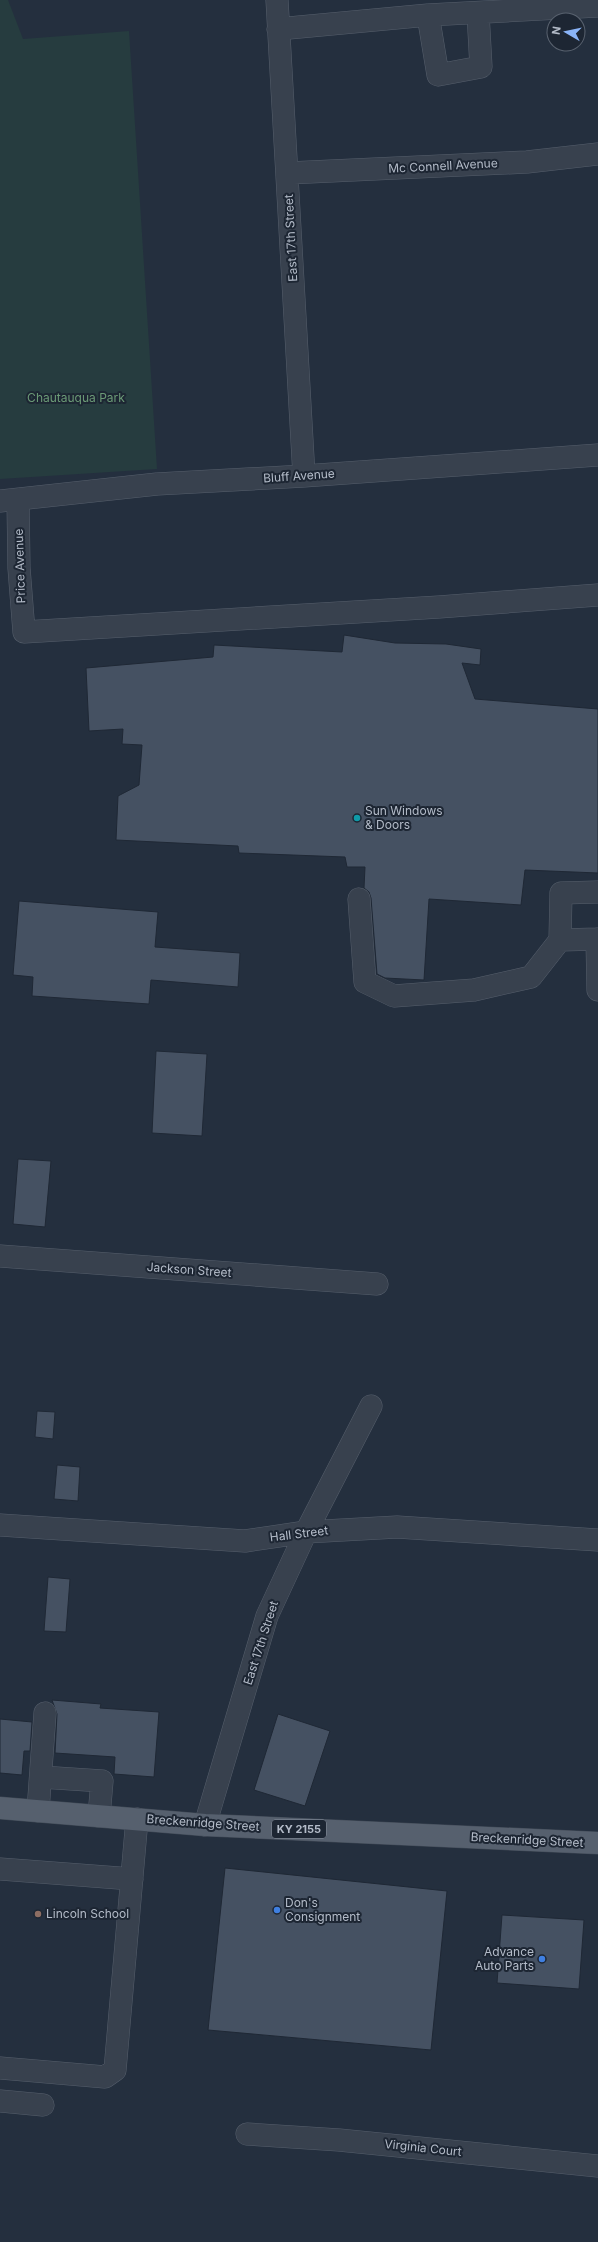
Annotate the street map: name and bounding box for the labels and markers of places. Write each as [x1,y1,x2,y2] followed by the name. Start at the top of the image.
[365,803,443,832] place label: Sun Windows & Doors
[352,813,362,823] marker: Sun Windows & Doors
[285,1895,360,1924] place label: Don's Consignment
[272,1905,282,1915] marker: Don's Consignment
[46,1906,129,1921] place label: Lincoln School
[33,1909,43,1919] marker: Lincoln School
[475,1944,534,1973] place label: Advance Auto Parts
[537,1954,547,1964] marker: Advance Auto Parts

